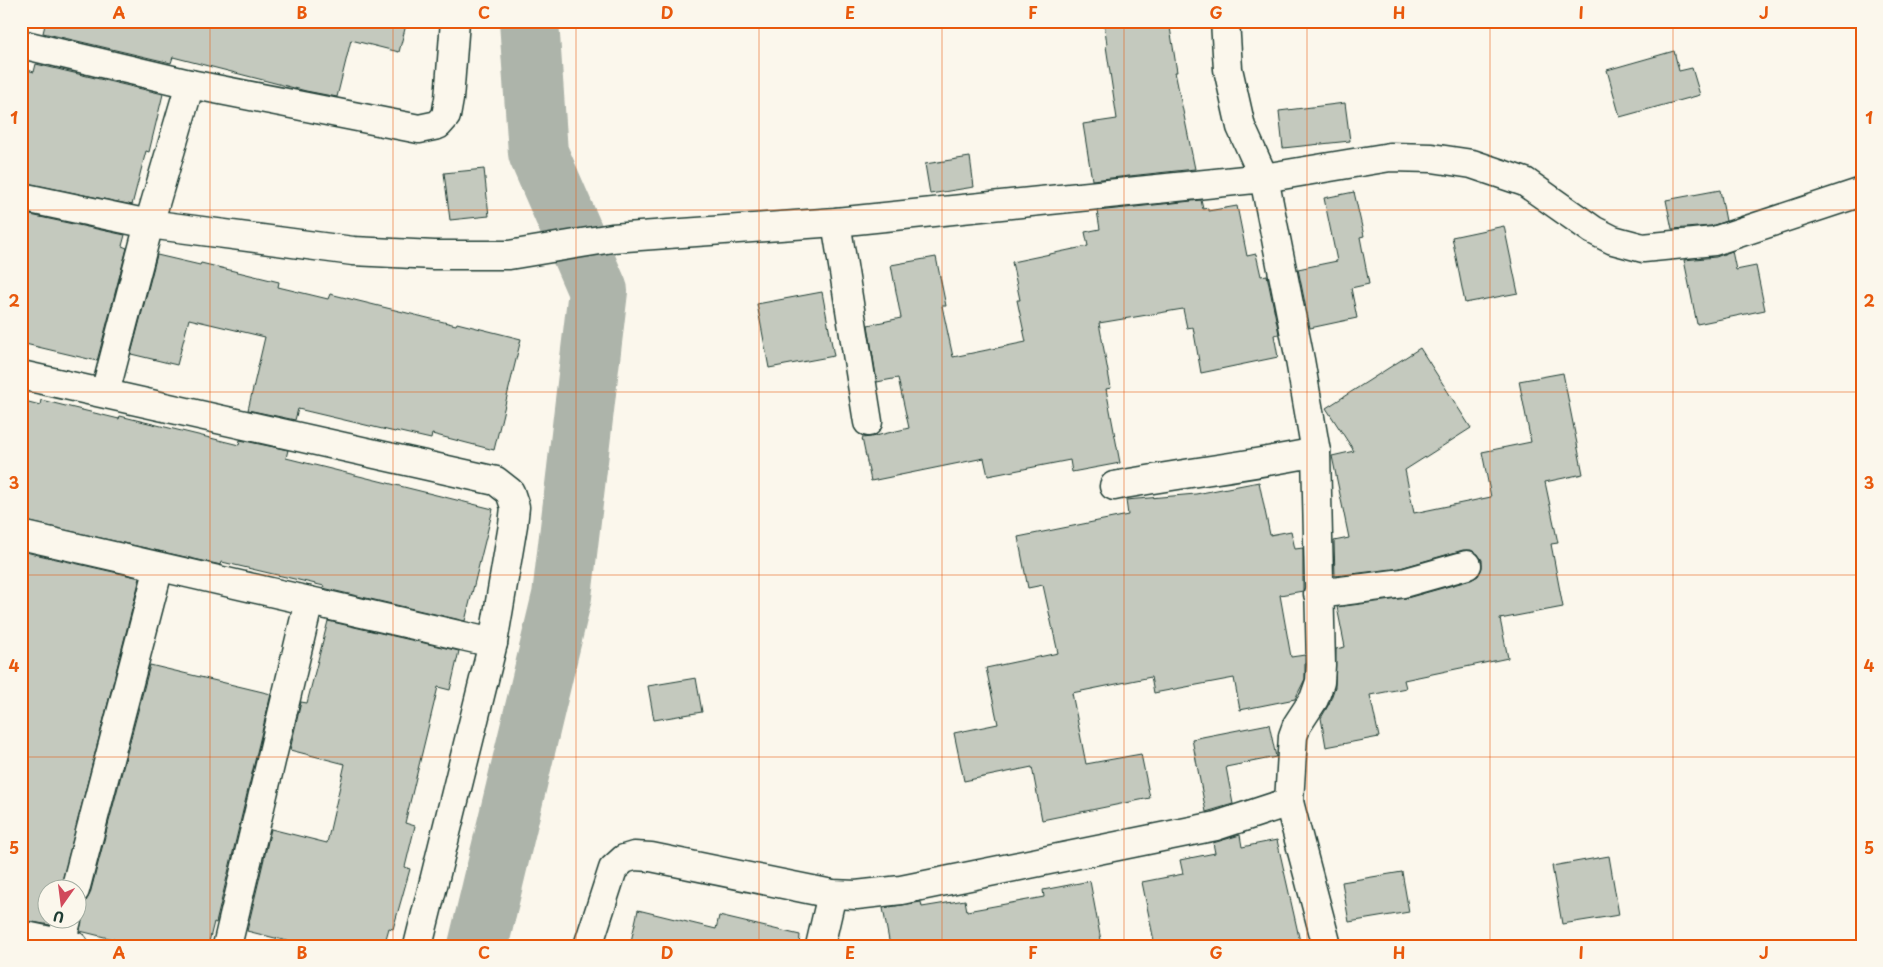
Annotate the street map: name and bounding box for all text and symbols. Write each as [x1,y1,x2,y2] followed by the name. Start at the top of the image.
[113,0,126,24] text: A
[297,0,308,24] text: B
[478,0,490,24] text: C
[661,0,673,24] text: D
[845,0,855,24] text: E
[1028,0,1038,24] text: F
[1209,0,1223,24] text: G
[1393,0,1405,24] text: H
[1578,0,1584,24] text: I
[1759,0,1769,24] text: J
[10,105,18,129] text: 1
[1865,105,1873,129] text: 1
[8,288,20,312] text: 2
[1863,288,1875,312] text: 2
[9,470,19,494] text: 3
[1864,470,1874,494] text: 3
[9,653,20,677] text: 4
[1864,653,1875,677] text: 4
[9,835,19,859] text: 5
[1864,835,1874,859] text: 5
[38,880,88,930] north arrow
[51,906,66,929] text: U
[113,940,126,964] text: A
[297,940,308,964] text: B
[478,940,490,964] text: C
[661,940,673,964] text: D
[845,940,855,964] text: E
[1028,940,1038,964] text: F
[1209,940,1223,964] text: G
[1393,940,1405,964] text: H
[1578,940,1584,964] text: I
[1759,940,1769,964] text: J

